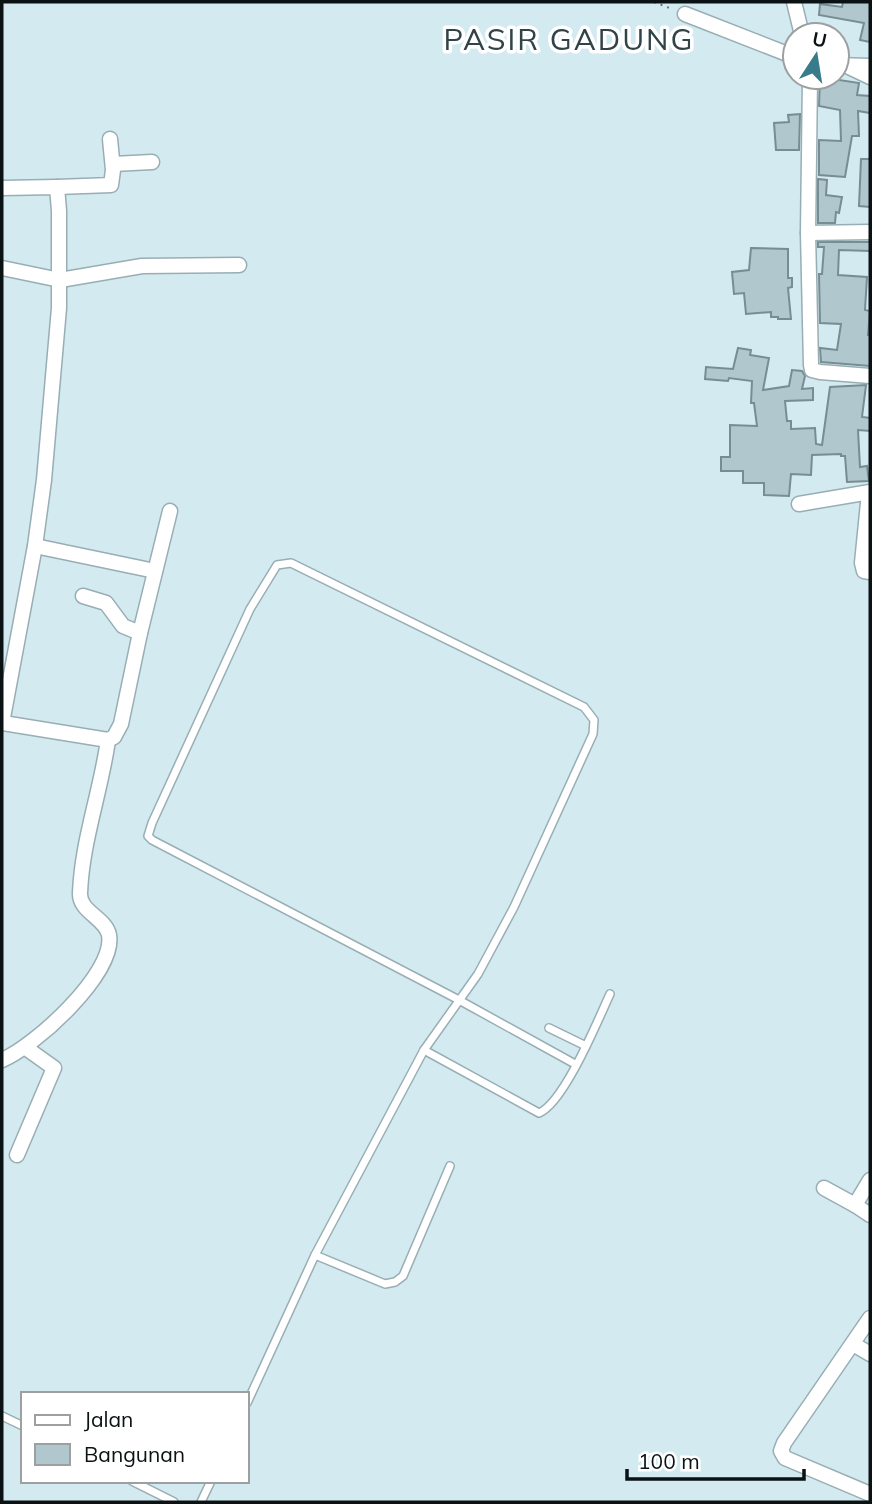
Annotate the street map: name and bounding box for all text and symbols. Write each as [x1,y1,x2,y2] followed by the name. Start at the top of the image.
[444,20,694,58] district label: PASIR GADUNG
[781,21,851,91] north arrow
[810,26,829,53] text: U
[21,1392,248,1483] legend
[84,1406,133,1432] text: Jalan
[627,1438,804,1482] scale bar
[84,1441,185,1467] text: Bangunan
[638,1448,700,1474] text: 100 m

